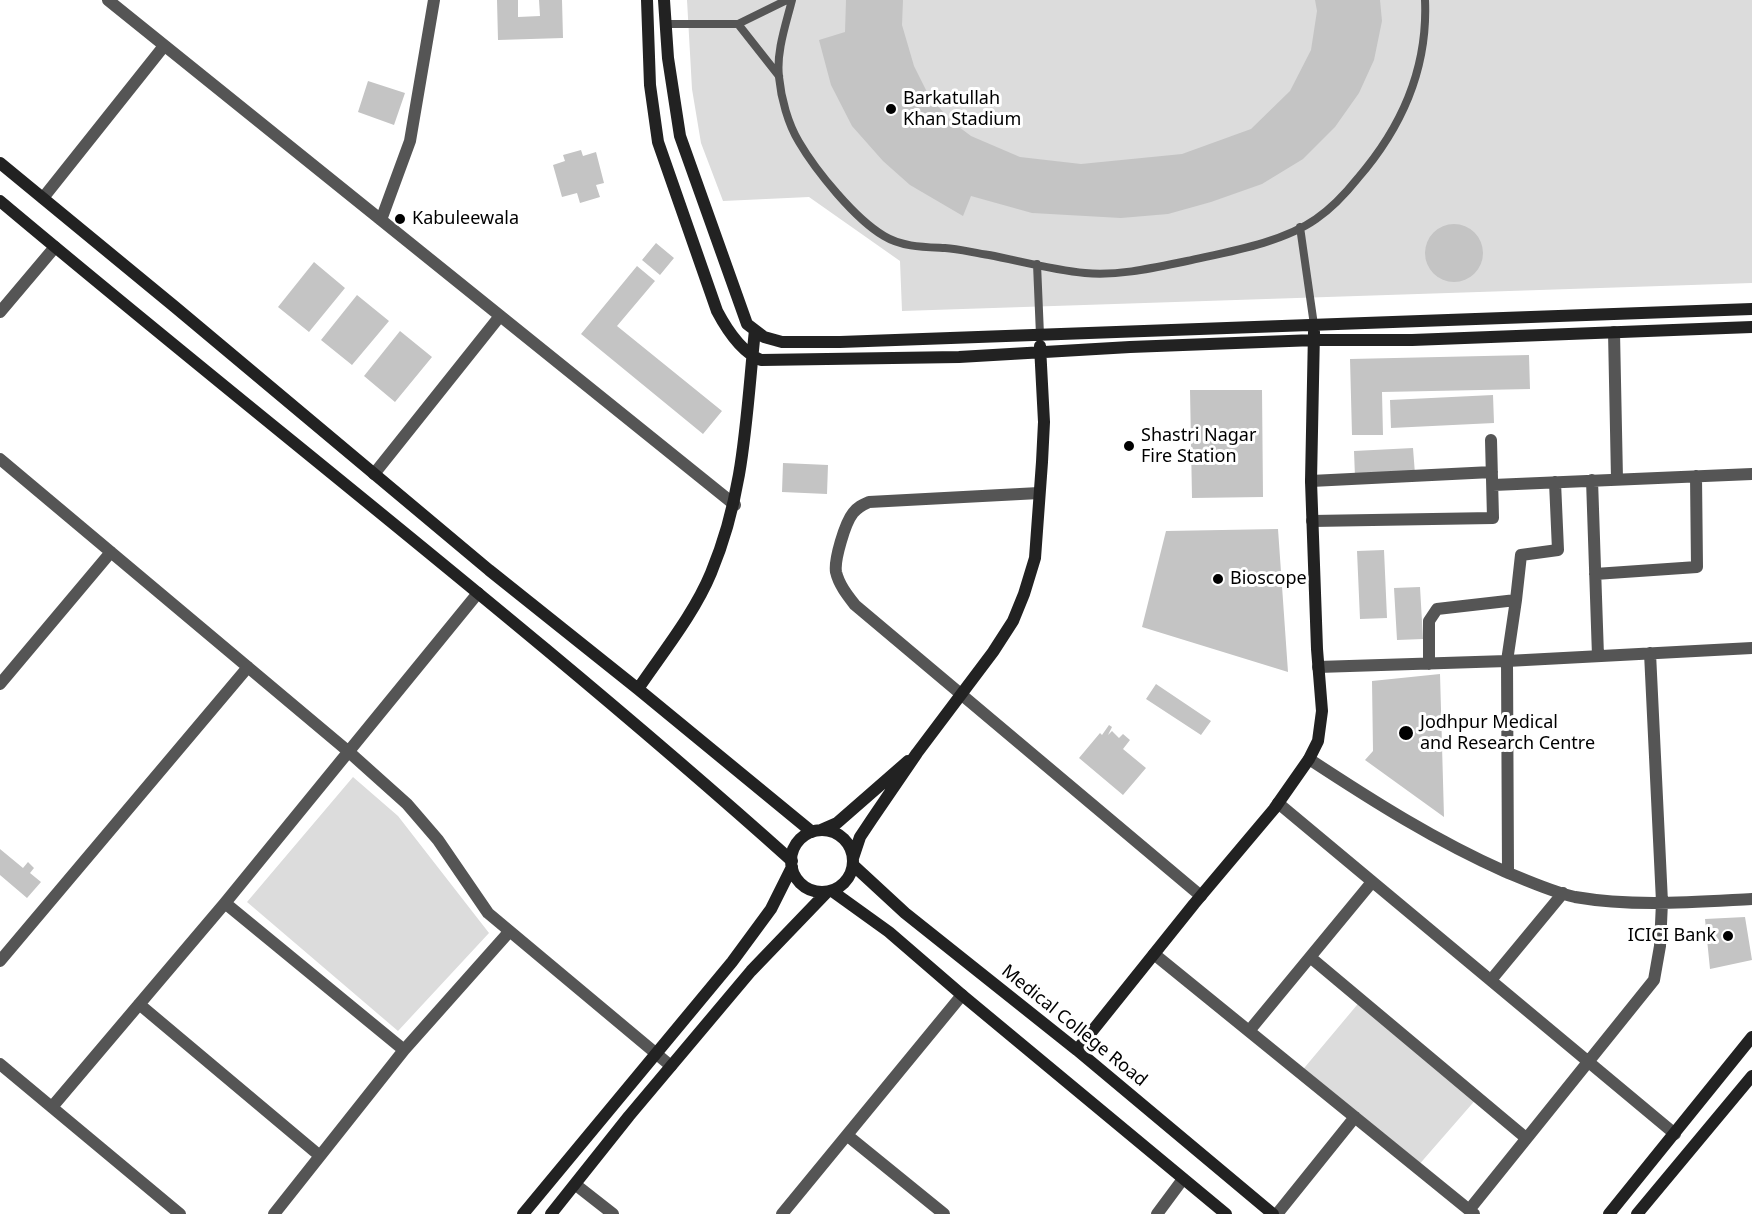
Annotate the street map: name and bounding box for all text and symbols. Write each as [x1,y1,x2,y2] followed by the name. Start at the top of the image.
[903,88,1021,130] place label: Barkatullah Khan Stadium
[884,102,898,116] marker: Barkatullah Khan Stadium
[412,208,519,230] place label: Kabuleewala
[393,212,407,226] marker: Kabuleewala
[1141,425,1256,468] place label: Shastri Nagar Fire Station
[1122,439,1136,453] marker: Shastri Nagar Fire Station
[1230,568,1307,590] place label: Bioscope
[1211,572,1225,586] marker: Bioscope
[1420,712,1595,754] place label: Jodhpur Medical and Research Centre
[1397,724,1415,742] marker: Jodhpur Medical and Research Centre
[1628,925,1716,947] place label: ICICI Bank
[1721,929,1735,943] marker: ICICI Bank
[997,961,1151,1091] street label: Medical College Road

